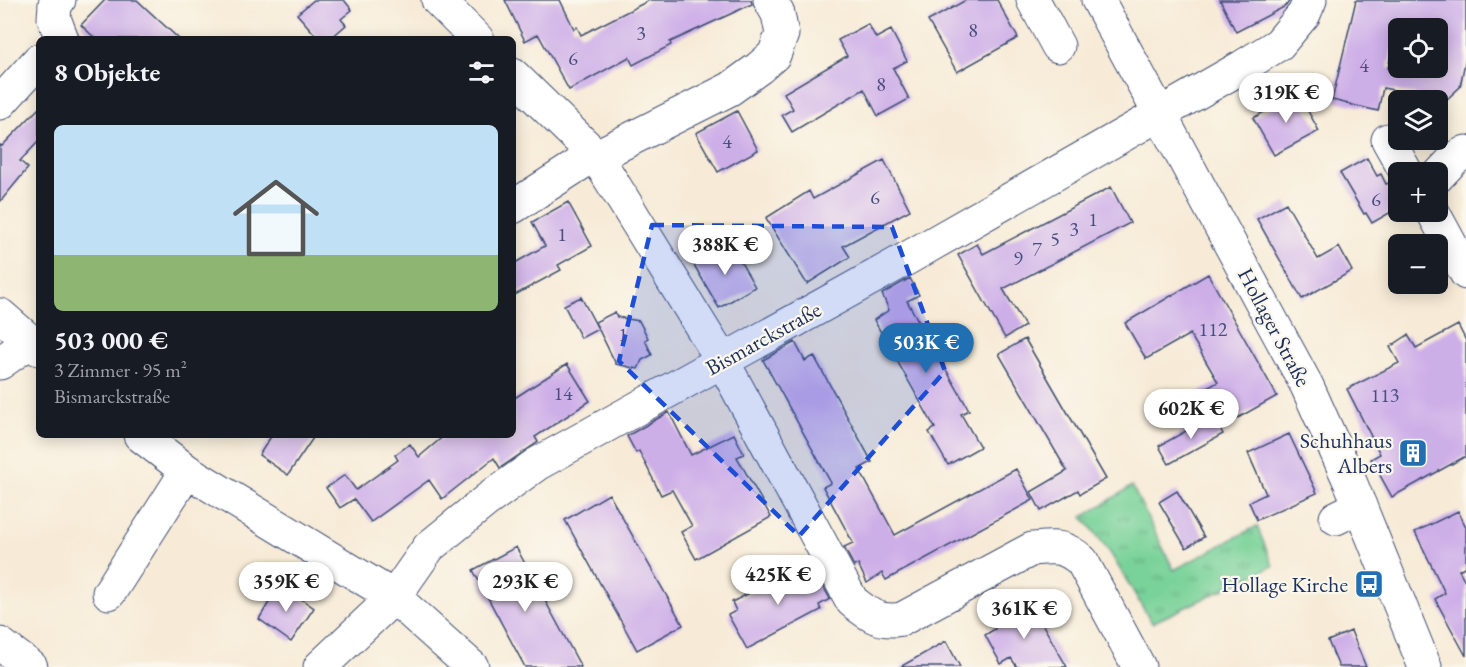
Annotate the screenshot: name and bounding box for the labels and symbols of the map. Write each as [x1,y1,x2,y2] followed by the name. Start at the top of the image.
[968,17,978,43] house number: 8
[636,20,646,46] house number: 3
[568,45,578,71] house number: 6
[1359,52,1369,78] house number: 4
[876,71,886,97] house number: 8
[1237,73,1335,124] pin: 319K €
[722,128,732,154] house number: 4
[870,184,880,210] house number: 6
[1371,186,1381,212] house number: 6
[1088,206,1098,232] house number: 1
[1069,216,1079,242] house number: 3
[557,221,567,247] house number: 1
[676,225,774,276] pin: 388K €
[1050,226,1060,252] house number: 5
[1032,236,1042,262] house number: 7
[1013,245,1023,271] house number: 9
[1231,263,1318,392] street label: Hollager Straße
[700,295,826,382] street label: Bismarckstraße
[1199,316,1228,342] house number: 112
[618,321,628,347] house number: 1
[877,323,975,374] pin: 503K €
[553,380,573,406] house number: 14
[1371,382,1399,408] house number: 113
[1142,389,1240,440] pin: 602K €
[1300,426,1392,480] place label: Schuhhaus Albers
[1397,437,1429,469] building icon: Schuhhaus Albers
[729,555,827,606] pin: 425K €
[237,562,335,613] pin: 359K €
[476,562,574,613] pin: 293K €
[1353,568,1385,600] bus stop icon: Hollage Kirche
[1221,570,1348,599] place label: Hollage Kirche
[975,589,1073,640] pin: 361K €

